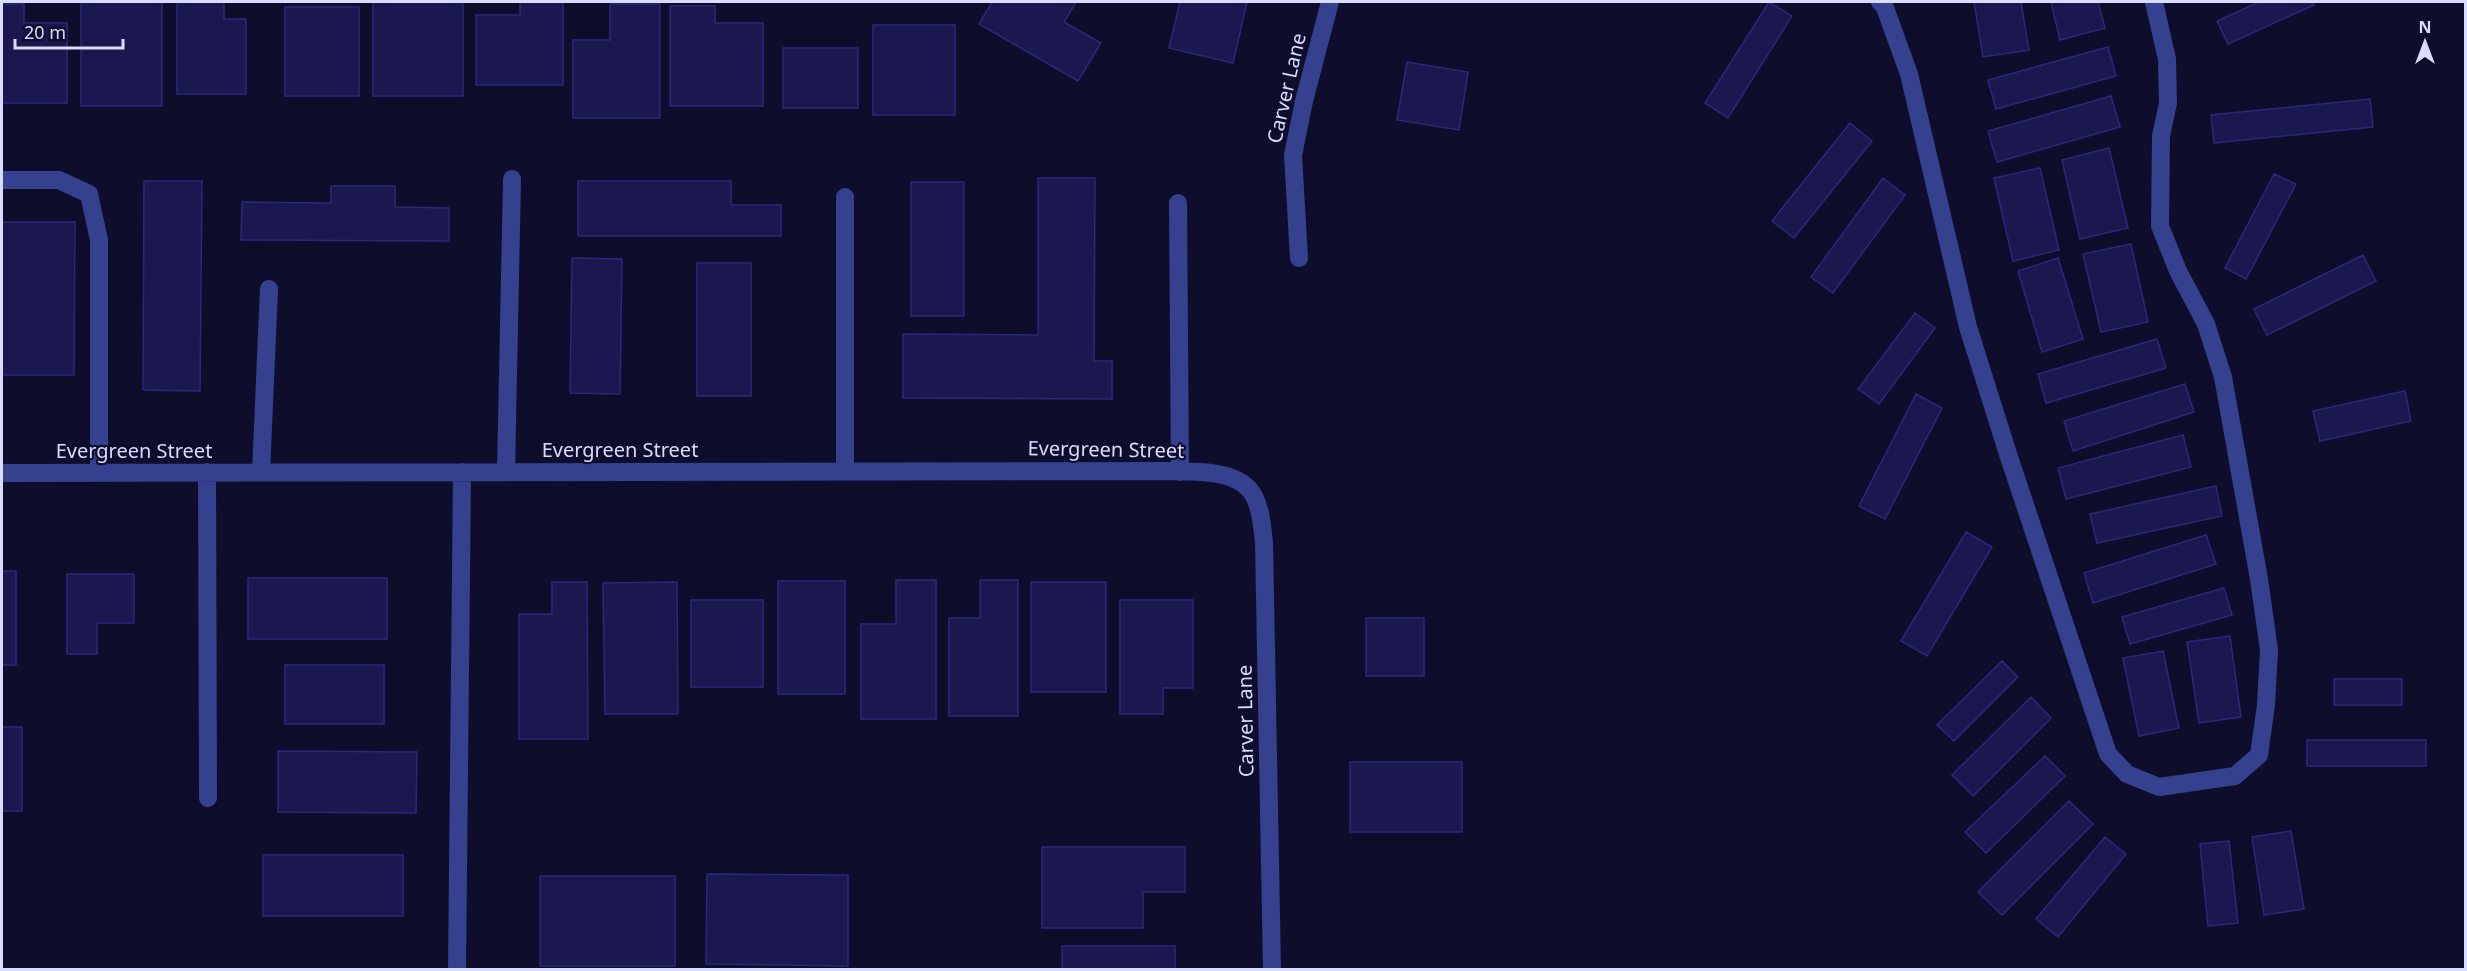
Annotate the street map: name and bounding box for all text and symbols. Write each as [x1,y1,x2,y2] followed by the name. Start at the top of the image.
[15,12,123,50] scale bar
[2395,12,2455,72] north arrow
[2418,16,2432,38] text: N
[24,20,66,44] text: 20 m
[1260,30,1312,146] street label: Carver Lane
[1027,434,1185,464] street label: Evergreen Street
[542,436,698,463] street label: Evergreen Street
[56,437,212,464] street label: Evergreen Street
[1231,665,1259,777] street label: Carver Lane

